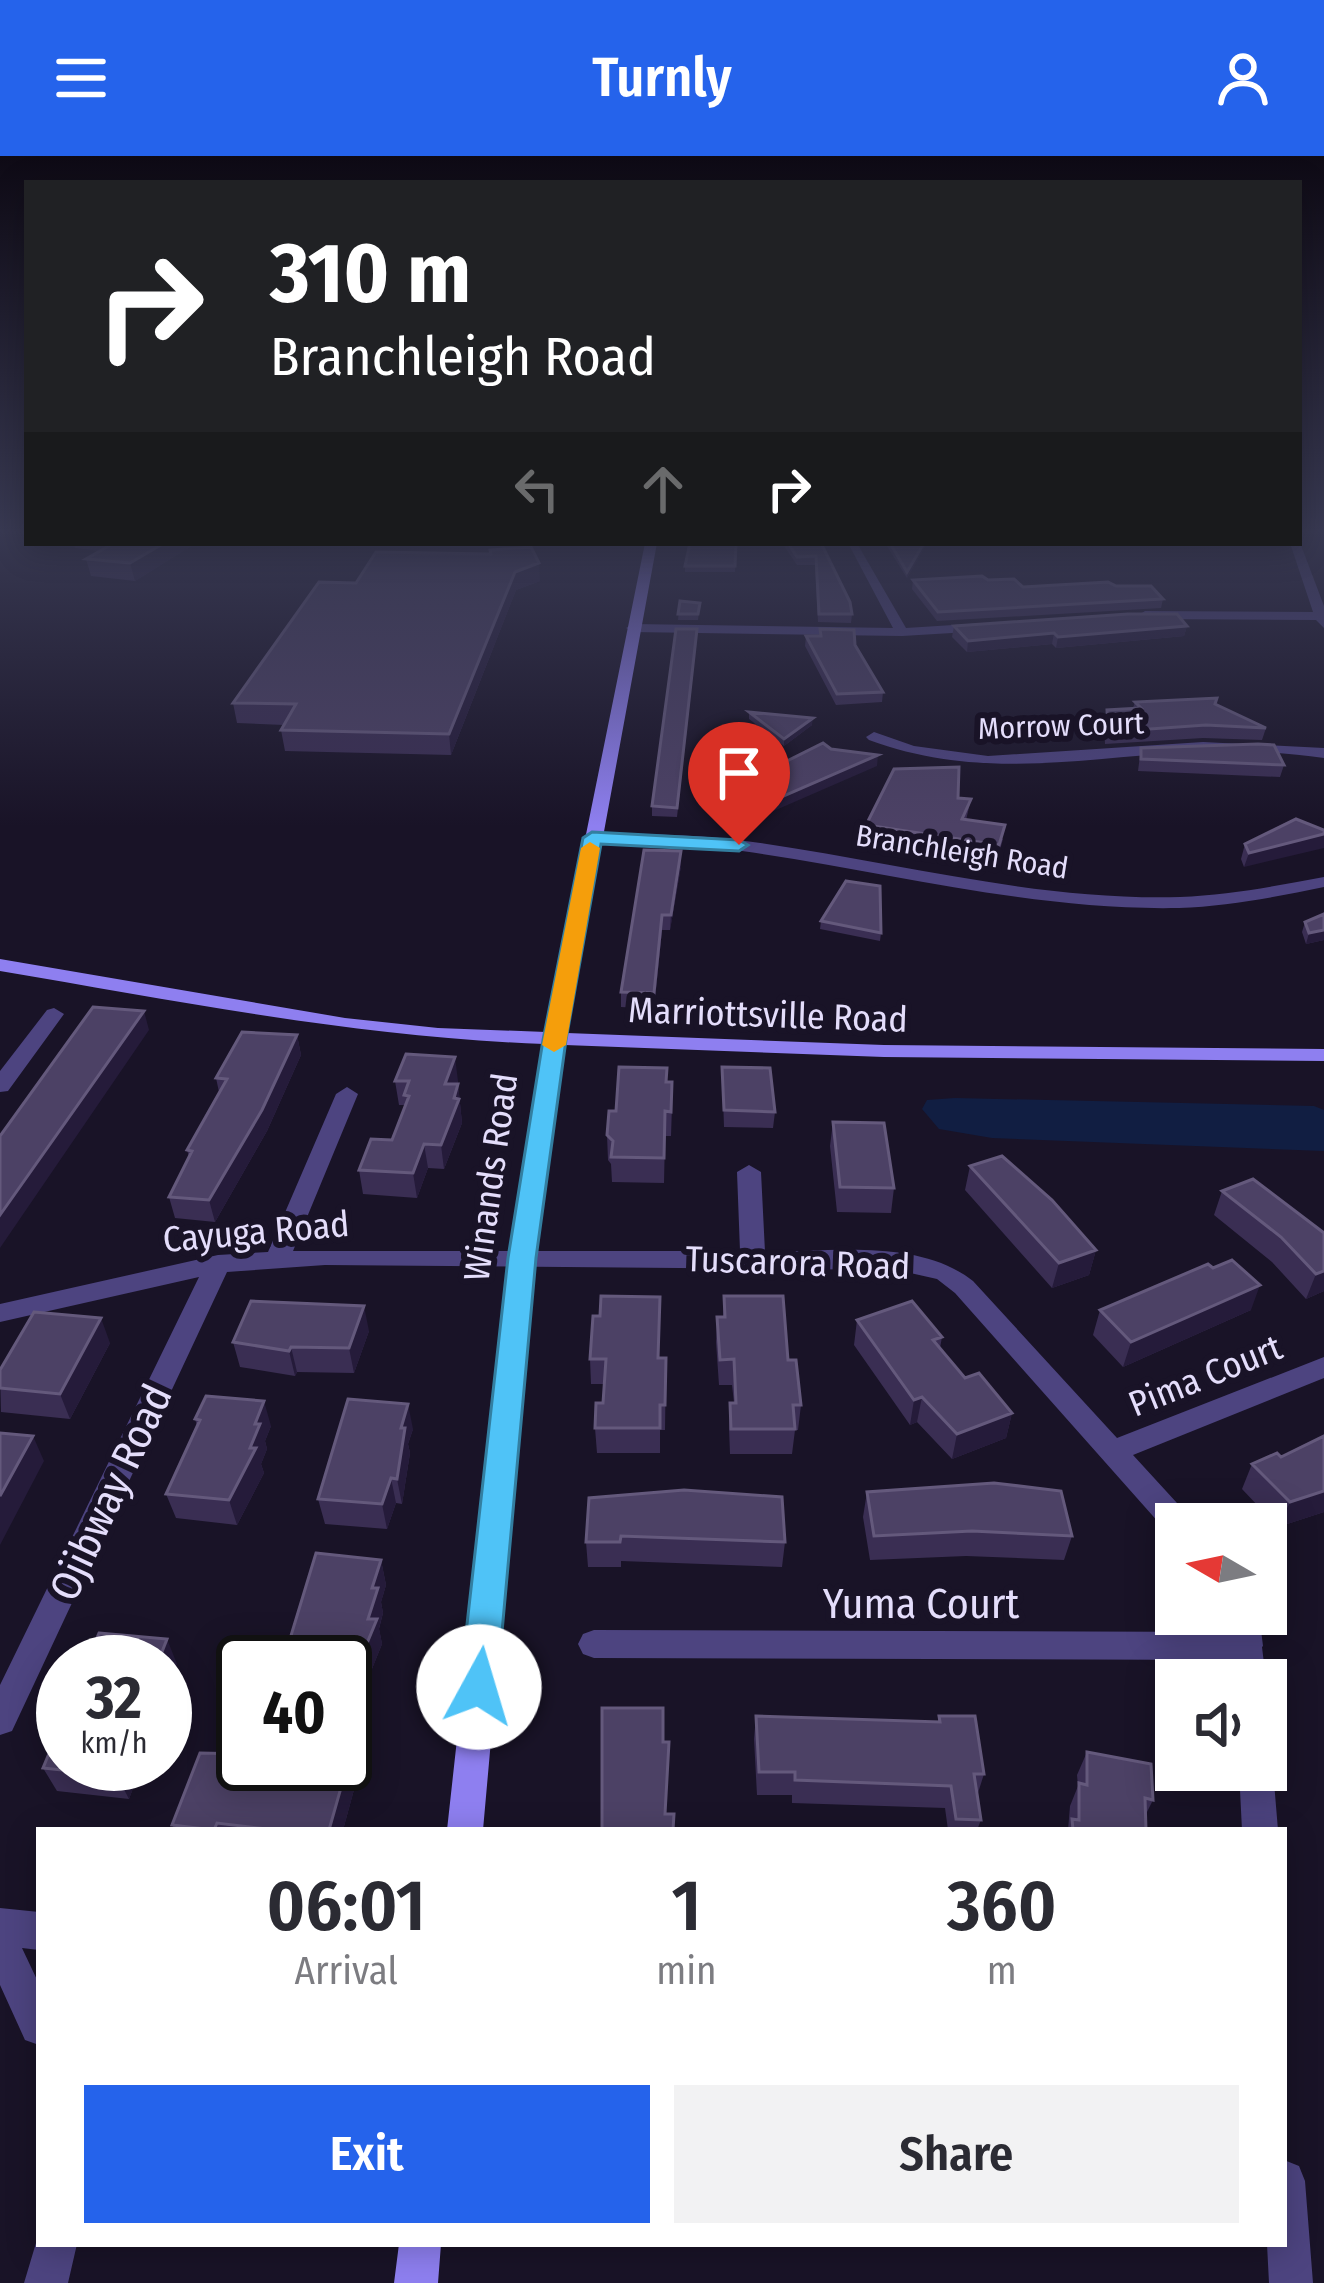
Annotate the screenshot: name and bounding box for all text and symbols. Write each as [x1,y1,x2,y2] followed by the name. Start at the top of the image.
[48,45,114,111] icon: menu
[1210,45,1276,111] icon: person
[592,46,732,110] text: Turnly
[270,223,471,324] text: 310 m
[72,228,228,384] icon: right
[270,325,656,389] text: Branchleigh Road
[504,456,570,522] icon: left
[630,456,696,522] icon: ahead
[756,456,822,522] icon: right
[977,705,1145,747] street label: Morrow Court
[688,722,790,845] pin
[706,740,772,806] icon: arrive
[853,817,1071,887] street label: Branchleigh Road
[627,988,908,1042] street label: Marriottsville Road
[455,1070,527,1284] street label: Winands Road
[161,1202,351,1262] street label: Cayuga Road
[685,1237,911,1289] street label: Tuscarora Road
[1122,1325,1289,1427] street label: Pima Court
[39,1377,183,1608] street label: Ojibway Road
[1155,1503,1287,1635] north arrow
[1155,1503,1287,1791] map controls
[823,1579,1020,1629] street label: Yuma Court
[416,1624,542,1750] position arrow
[216,1635,372,1791] speed limit sign: 40
[1155,1659,1287,1791] button: sound
[86,1662,142,1734] text: 32
[81,1725,147,1761] text: km/h
[266,1863,426,1949] text: 06:01
[671,1863,701,1949] text: 1
[947,1863,1057,1949] text: 360
[294,1948,398,1994] text: Arrival
[656,1948,717,1994] text: min
[987,1948,1017,1994] text: m
[84,2085,650,2223] button: Exit
[674,2085,1239,2223] button: Share

